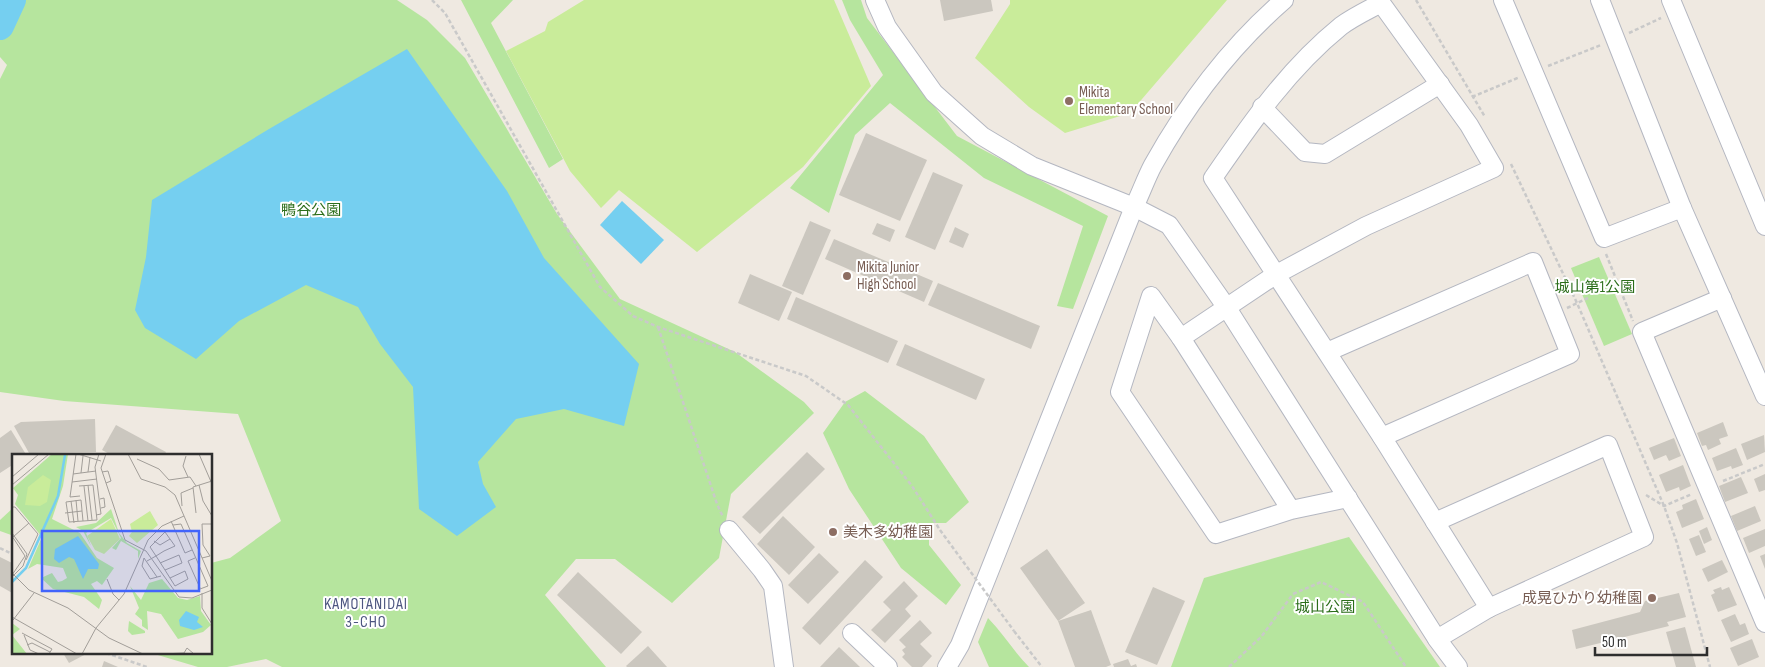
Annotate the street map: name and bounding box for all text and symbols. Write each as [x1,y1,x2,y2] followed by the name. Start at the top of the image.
[1079,83,1173,119] place label: Mikita Elementary School
[1063,95,1075,107] marker: Mikita Elementary School
[281,201,341,220] park label: 鴨谷公園
[857,258,920,294] place label: Mikita Junior High School
[841,270,853,282] marker: Mikita Junior High School
[1555,278,1635,297] park label: 城山第1公園
[12,454,212,654] inset map
[843,523,933,542] place label: 美木多幼稚園
[827,526,839,538] marker: 美木多幼稚園
[1522,589,1642,608] place label: 成晃ひかり幼稚園
[1646,592,1658,604] marker: 成晃ひかり幼稚園
[324,595,408,632] district label: KAMOTANIDAI 3-CHO
[1295,598,1355,617] park label: 城山公園
[1595,624,1708,656] scale bar
[1602,633,1627,652] text: 50 m

